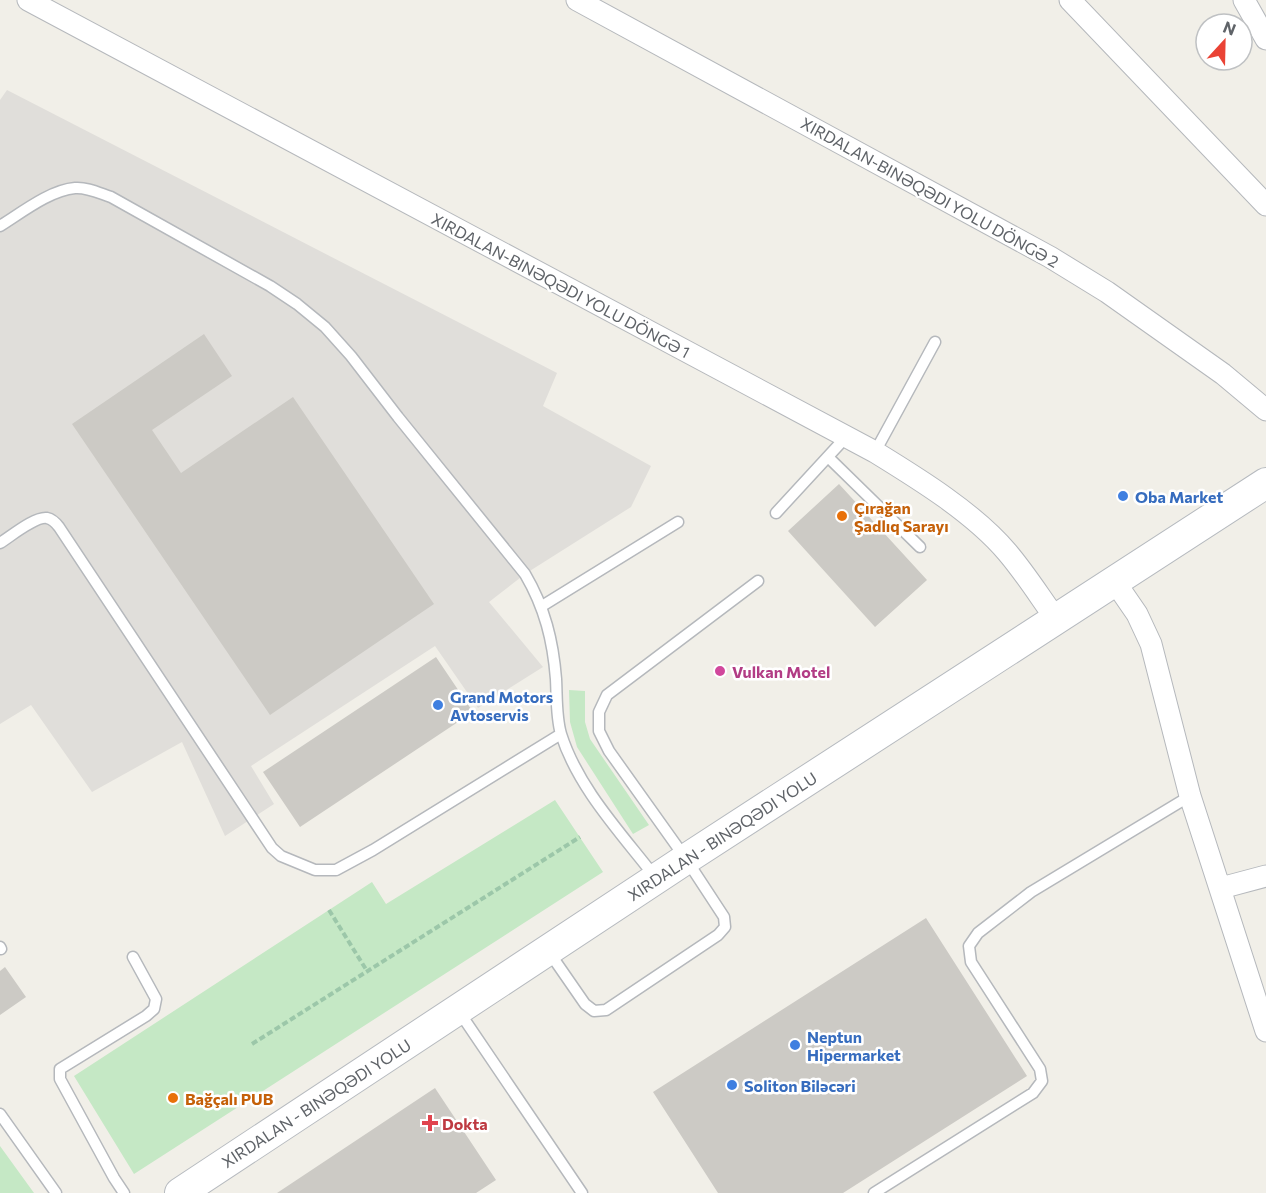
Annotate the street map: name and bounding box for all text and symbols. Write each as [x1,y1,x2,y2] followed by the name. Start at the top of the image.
[1194,12,1254,72] north arrow
[1221,17,1239,39] text: N
[798,113,1062,271] street label: XIRDALAN-BINƏQƏDI YOLU DÖNGƏ 2
[429,209,693,361] street label: XIRDALAN-BINƏQƏDI YOLU DÖNGƏ 1
[1135,487,1223,506] place label: Oba Market
[1116,489,1130,503] marker: Oba Market
[854,498,949,535] place label: Çırağan Şadlıq Sarayı
[835,509,849,523] marker: Çırağan Şadlıq Sarayı
[732,662,830,681] place label: Vulkan Motel
[713,664,727,678] marker: Vulkan Motel
[450,687,553,724] place label: Grand Motors Avtoservis
[431,698,445,712] marker: Grand Motors Avtoservis
[624,768,820,904] street label: XIRDALAN - BINƏQƏDI YOLU
[807,1027,901,1064] place label: Neptun Hipermarket
[218,1035,414,1171] street label: XIRDALAN - BINƏQƏDI YOLU
[788,1038,802,1052] marker: Neptun Hipermarket
[744,1076,856,1095] place label: Soliton Biləcəri
[725,1078,739,1092] marker: Soliton Biləcəri
[185,1089,274,1108] place label: Bağçalı PUB
[166,1091,180,1105] marker: Bağçalı PUB
[442,1114,488,1133] place label: Dokta
[423,1116,437,1130] marker: Dokta

